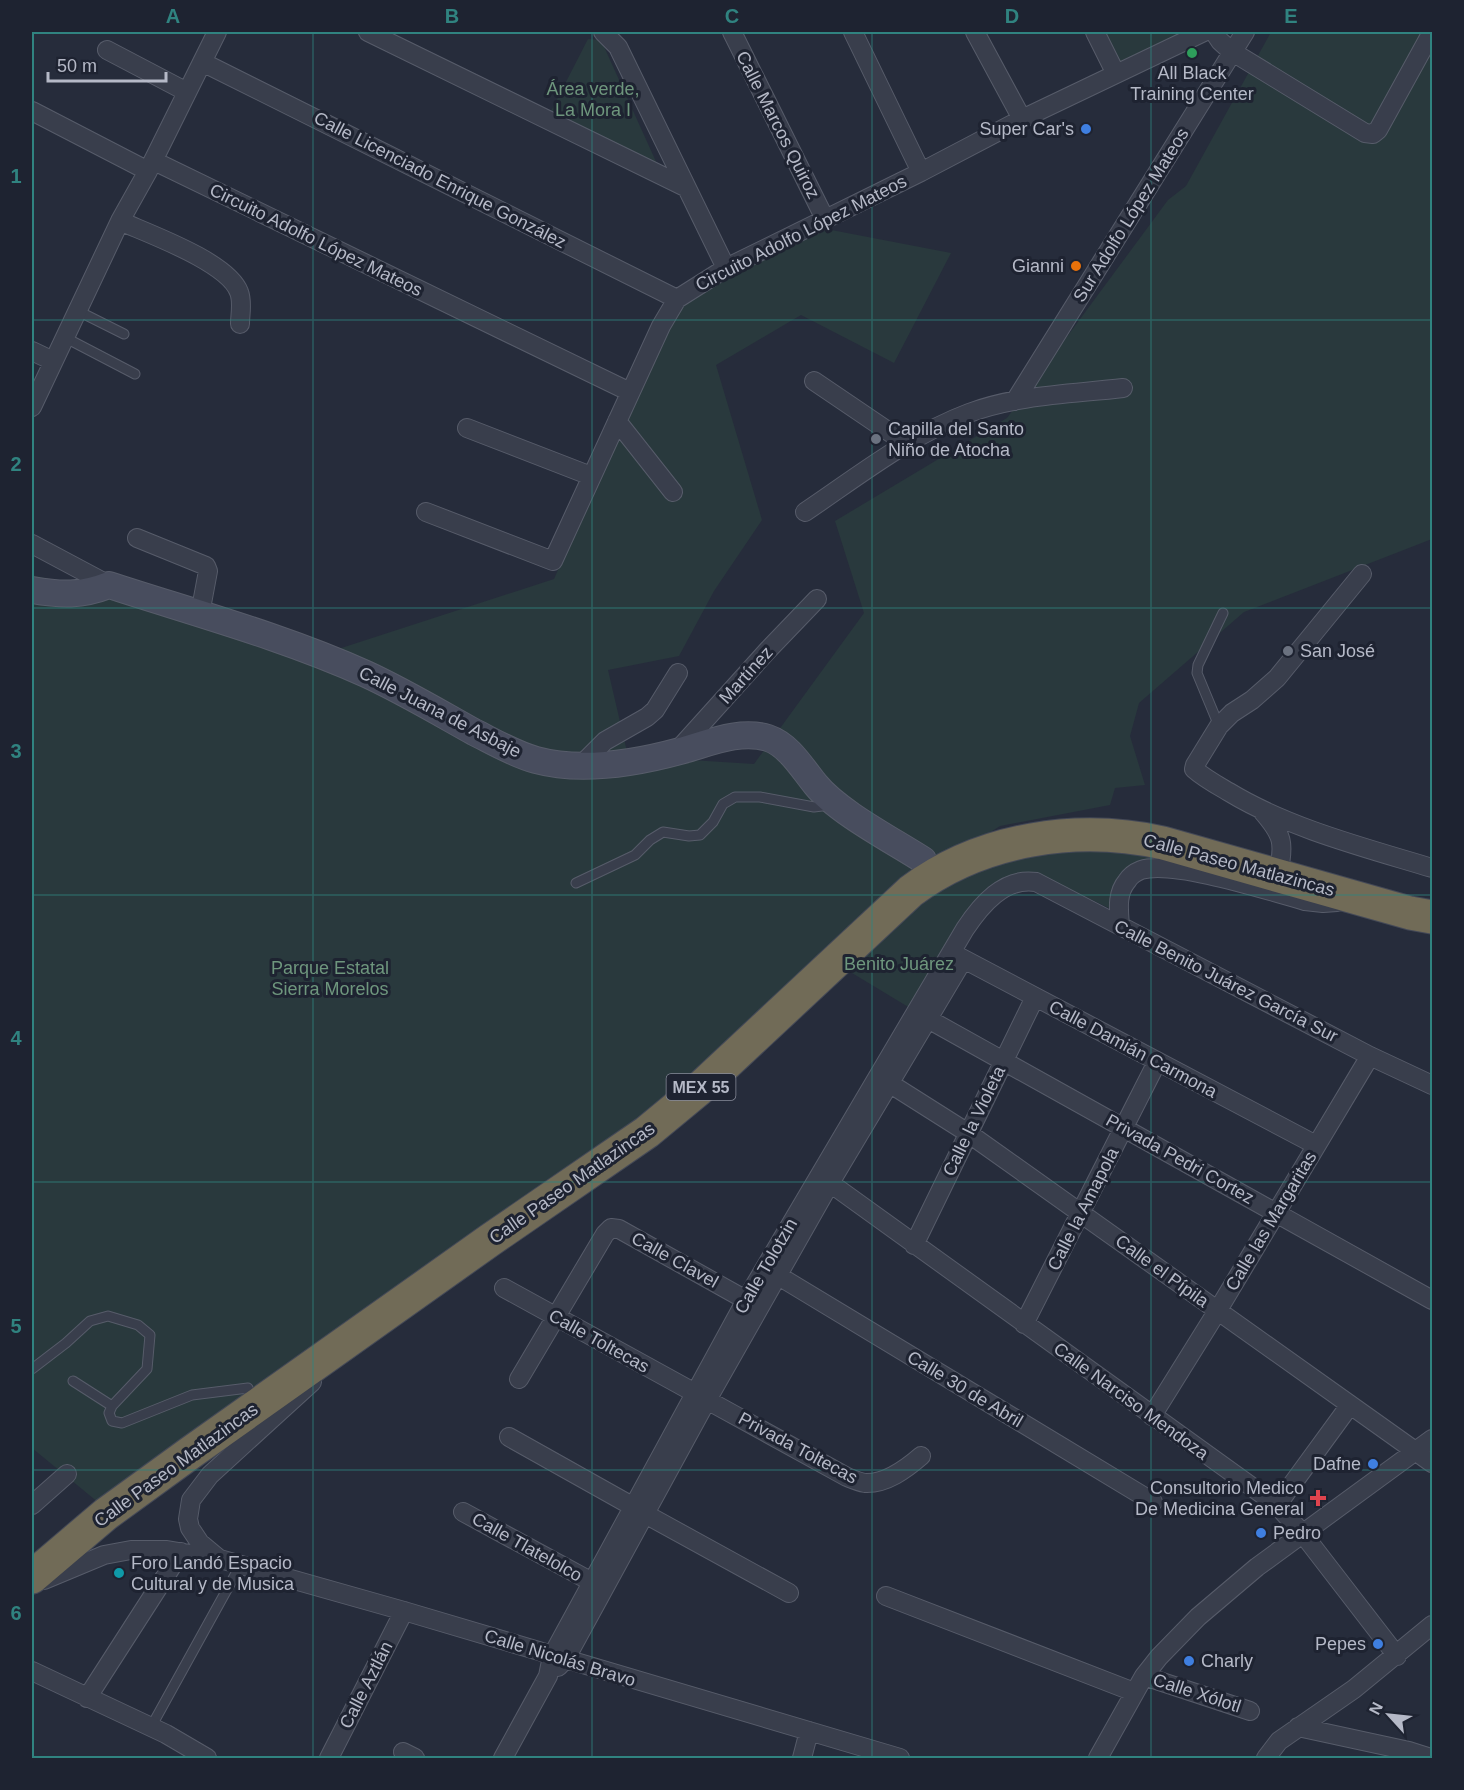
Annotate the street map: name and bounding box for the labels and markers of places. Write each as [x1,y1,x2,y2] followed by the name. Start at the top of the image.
[1185,46,1199,60] marker: All Black Training Center
[1130,63,1254,104] place label: All Black Training Center
[980,119,1074,139] place label: Super Car's
[1079,122,1093,136] marker: Super Car's
[1012,256,1064,276] place label: Gianni
[1069,259,1083,273] marker: Gianni
[888,419,1024,460] place label: Capilla del Santo Niño de Atocha
[869,432,883,446] marker: Capilla del Santo Niño de Atocha
[1300,641,1375,661] place label: San José
[1281,644,1295,658] marker: San José
[1313,1454,1361,1474] place label: Dafne
[1366,1457,1380,1471] marker: Dafne
[1135,1478,1304,1519] place label: Consultorio Medico De Medicina General
[1309,1489,1327,1507] marker: Consultorio Medico De Medicina General
[1273,1523,1321,1543] place label: Pedro
[1254,1526,1268,1540] marker: Pedro
[131,1553,295,1594] place label: Foro Landó Espacio Cultural y de Musica
[112,1566,126,1580] marker: Foro Landó Espacio Cultural y de Musica
[1315,1634,1366,1654] place label: Pepes
[1371,1637,1385,1651] marker: Pepes
[1201,1651,1253,1671] place label: Charly
[1182,1654,1196,1668] marker: Charly

